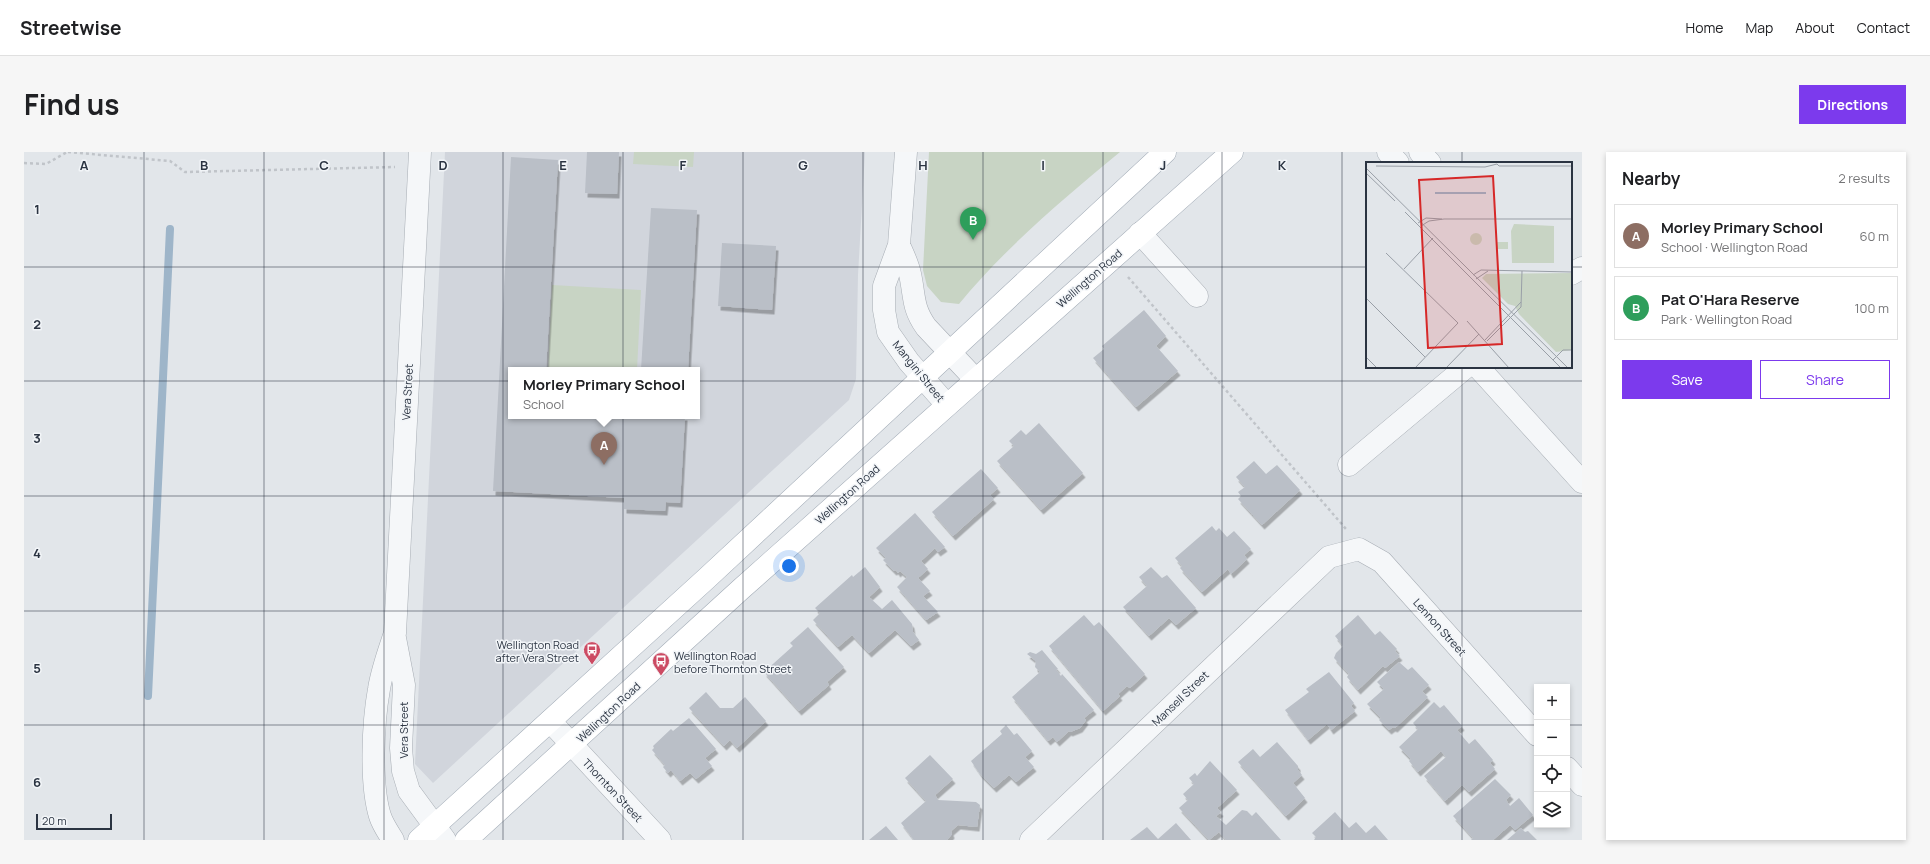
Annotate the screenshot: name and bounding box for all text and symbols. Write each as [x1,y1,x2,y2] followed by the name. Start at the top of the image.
[20,15,122,41] text: Streetwise
[1686,18,1723,37] text: Home
[1745,18,1773,37] text: Map
[1795,18,1835,37] text: About
[1857,18,1910,37] text: Contact
[24,85,119,123] text: Find us
[1799,85,1906,124] button: Directions
[80,156,89,174] text: A
[200,156,208,174] text: B
[319,156,329,174] text: C
[438,156,448,174] text: D
[559,156,567,174] text: E
[680,156,687,174] text: F
[798,156,808,174] text: G
[918,156,928,174] text: H
[1041,156,1045,174] text: I
[1160,156,1166,174] text: J
[1278,156,1287,174] text: K
[1366,162,1572,368] inset map
[1622,167,1680,190] text: Nearby
[1838,169,1890,187] text: 2 results
[34,200,40,218] text: 1
[960,207,986,240] pin: B
[1661,217,1823,238] text: Morley Primary School
[1632,227,1640,245] text: A
[1859,227,1889,245] text: 60 m
[1661,238,1808,256] text: School · Wellington Road
[1053,245,1125,311] street label: Wellington Road
[1661,289,1800,310] text: Pat O'Hara Reserve
[1632,299,1640,317] text: B
[1854,299,1889,317] text: 100 m
[1661,310,1792,328] text: Park · Wellington Road
[33,315,41,333] text: 2
[890,337,948,405] street label: Mangini Street
[1622,360,1752,399] button: Save
[1760,360,1890,399] button: Share
[398,363,416,421] street label: Vera Street
[508,367,700,419] popup
[523,374,685,395] text: Morley Primary School
[523,395,564,413] text: School
[33,429,41,447] text: 3
[591,432,617,465] pin: A
[811,461,883,527] street label: Wellington Road
[33,544,41,562] text: 4
[779,556,799,576] your location
[1410,595,1470,659] street label: Lennon Street
[495,637,579,665] place label: Wellington Road after Vera Street
[582,640,602,665] bus stop icon: Wellington Road after Vera Street
[674,648,791,676] place label: Wellington Road before Thornton Street
[651,651,671,676] bus stop icon: Wellington Road before Thornton Street
[33,659,41,677] text: 5
[1148,667,1212,729] street label: Mansell Street
[573,678,643,746] street label: Wellington Road
[1534,684,1570,828] map controls
[1534,684,1570,720] button: +
[396,702,411,758] street label: Vera Street
[1534,720,1570,756] button: −
[580,755,646,825] street label: Thornton Street
[1534,756,1570,792] button: locate
[33,773,41,791] text: 6
[1534,792,1570,828] button: layers
[36,812,112,831] scale bar
[42,813,67,828] text: 20 m

